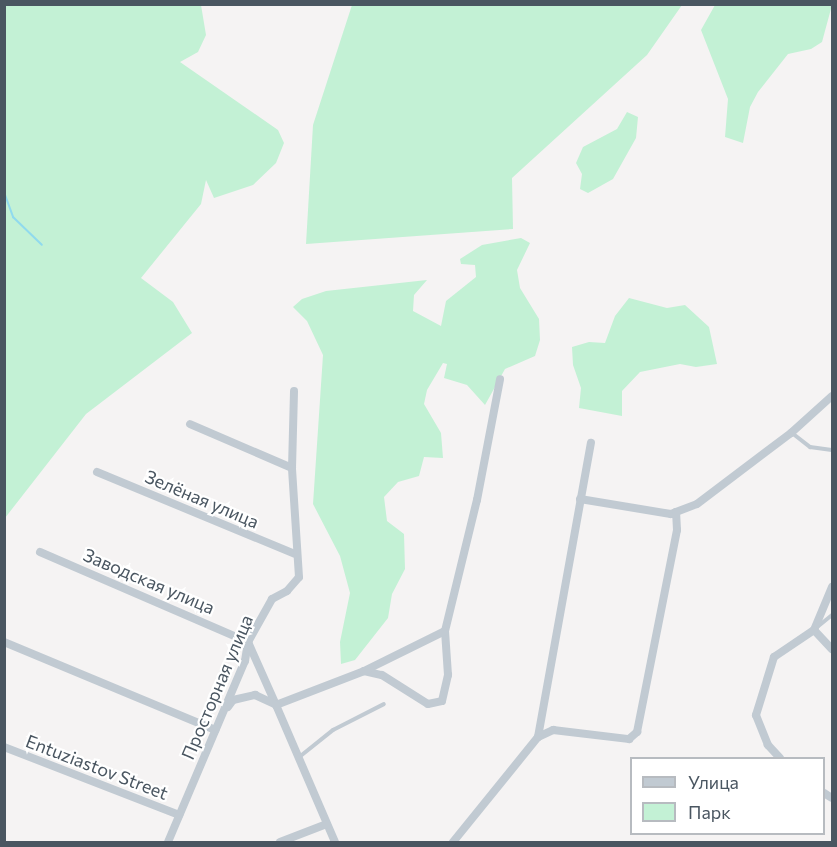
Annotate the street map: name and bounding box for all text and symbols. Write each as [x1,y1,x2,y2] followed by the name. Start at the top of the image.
[142,465,262,533] street label: Зелёная улица
[80,544,218,618] street label: Заводская улица
[177,611,257,763] street label: Просторная улица
[23,730,171,804] street label: Entuziastov Street
[630,757,825,835] legend
[688,771,739,793] text: Улица
[688,801,731,823] text: Парк

